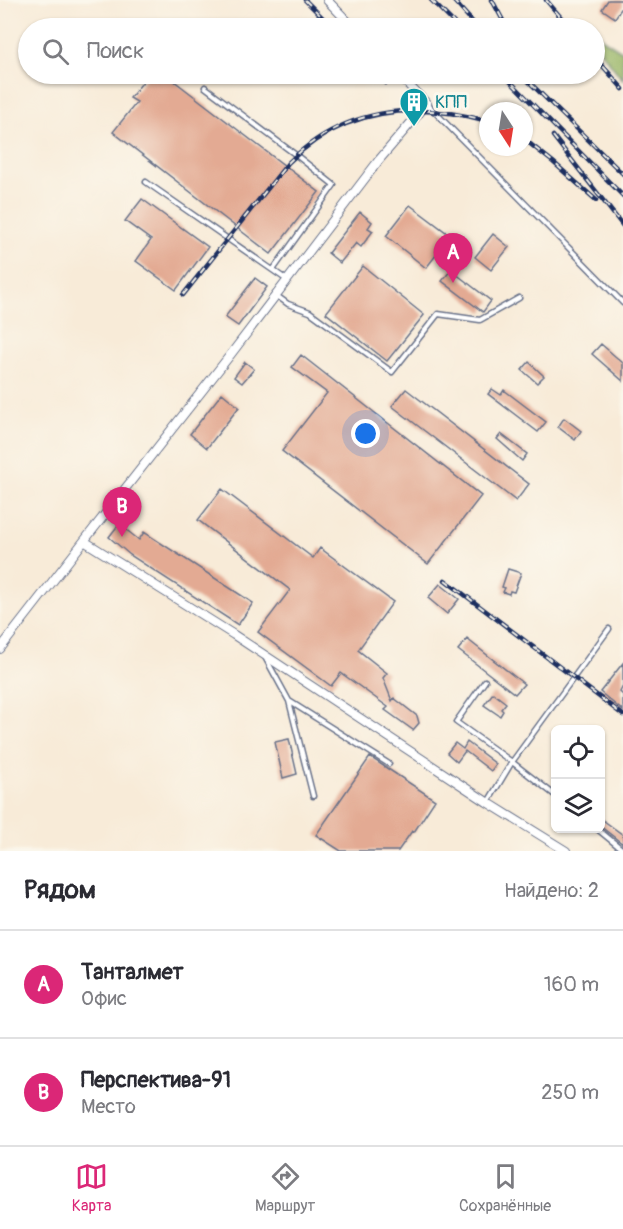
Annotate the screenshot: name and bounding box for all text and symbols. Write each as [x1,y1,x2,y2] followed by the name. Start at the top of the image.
[18,18,605,84] search box
[39,35,72,68] icon: search
[87,37,144,65] text: Поиск
[398,86,430,128] building icon: КПП
[435,91,467,114] place label: КПП
[479,102,533,156] north arrow
[434,234,472,283] pin: A
[351,419,380,448] your location
[102,488,142,537] pin: B
[551,725,605,833] map controls
[551,725,605,779] button: locate
[551,779,605,833] button: layers
[24,874,96,906] text: Рядом
[504,878,599,903] text: Найдено: 2
[81,958,184,986] text: Танталмет
[37,972,50,997] text: A
[544,972,599,997] text: 160 m
[81,986,127,1011] text: Офис
[81,1066,231,1094] text: Перспектива-91
[38,1080,49,1105] text: B
[541,1080,599,1105] text: 250 m
[81,1094,136,1119] text: Место
[72,1160,111,1216] tab: Карта
[255,1160,315,1216] tab: Маршрут
[459,1160,551,1216] tab: Сохранённые

